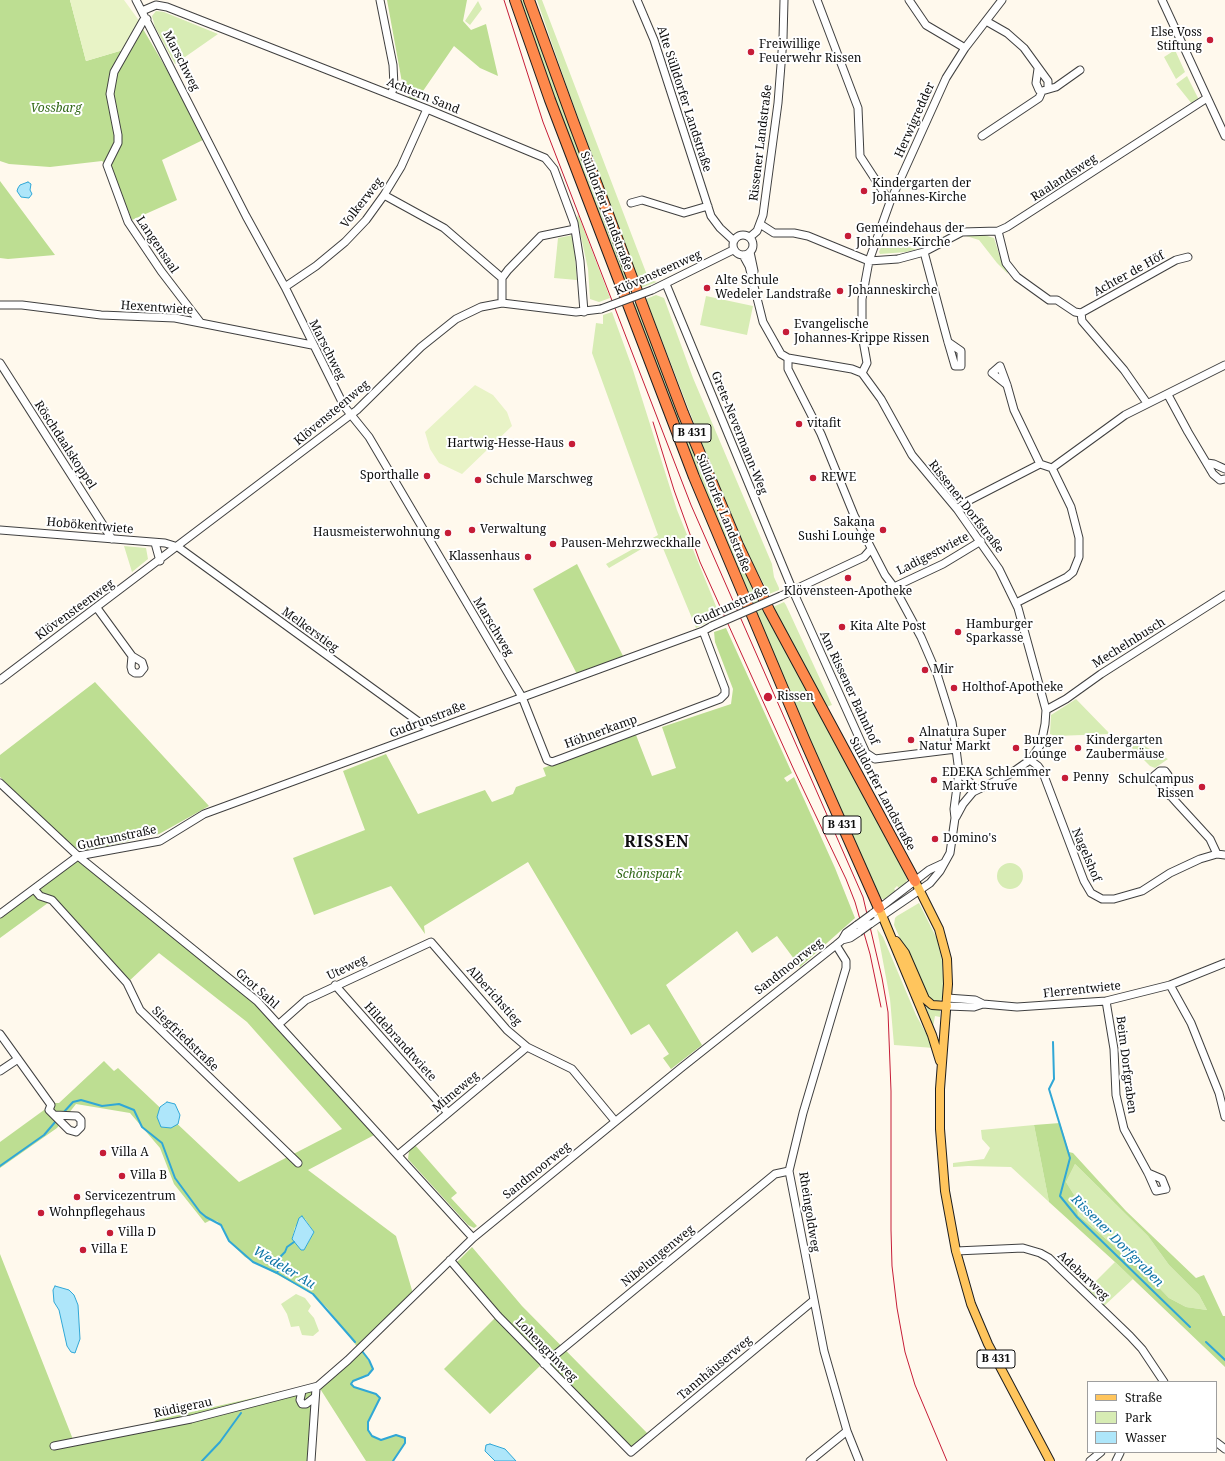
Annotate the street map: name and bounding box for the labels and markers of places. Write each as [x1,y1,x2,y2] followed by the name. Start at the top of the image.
[1151,26,1202,54] place label: Else Voss Stiftung
[1205,35,1215,45] marker: Else Voss Stiftung
[759,38,862,66] place label: Freiwillige Feuerwehr Rissen
[746,47,756,57] marker: Freiwillige Feuerwehr Rissen
[872,177,971,205] place label: Kindergarten der Johannes-Kirche
[859,186,869,196] marker: Kindergarten der Johannes-Kirche
[856,222,964,250] place label: Gemeindehaus der Johannes-Kirche
[843,231,853,241] marker: Gemeindehaus der Johannes-Kirche
[715,274,831,302] place label: Alte Schule Wedeler Landstraße
[702,283,712,293] marker: Alte Schule Wedeler Landstraße
[848,284,937,298] place label: Johanneskirche
[835,286,845,296] marker: Johanneskirche
[794,318,929,346] place label: Evangelische Johannes-Krippe Rissen
[781,327,791,337] marker: Evangelische Johannes-Krippe Rissen
[807,417,841,431] place label: vitafit
[794,419,804,429] marker: vitafit
[447,437,564,451] place label: Hartwig-Hesse-Haus
[567,439,577,449] marker: Hartwig-Hesse-Haus
[360,469,419,483] place label: Sporthalle
[422,471,432,481] marker: Sporthalle
[821,471,856,485] place label: REWE
[486,473,593,487] place label: Schule Marschweg
[808,473,818,483] marker: REWE
[473,475,483,485] marker: Schule Marschweg
[798,516,875,544] place label: Sakana Sushi Lounge
[480,523,546,537] place label: Verwaltung
[467,525,477,535] marker: Verwaltung
[878,525,888,535] marker: Sakana Sushi Lounge
[313,526,440,540] place label: Hausmeisterwohnung
[443,528,453,538] marker: Hausmeisterwohnung
[561,537,701,551] place label: Pausen-Mehrzweckhalle
[548,539,558,549] marker: Pausen-Mehrzweckhalle
[449,550,520,564] place label: Klassenhaus
[523,552,533,562] marker: Klassenhaus
[843,573,853,583] marker: Klövensteen-Apotheke
[784,585,912,599] place label: Klövensteen-Apotheke
[966,618,1033,646] place label: Hamburger Sparkasse
[850,620,926,634] place label: Kita Alte Post
[837,622,847,632] marker: Kita Alte Post
[953,627,963,637] marker: Hamburger Sparkasse
[933,663,954,677] place label: Mir
[920,665,930,675] marker: Mir
[962,681,1063,695] place label: Holthof-Apotheke
[949,683,959,693] marker: Holthof-Apotheke
[777,690,814,704] place label: Rissen
[762,691,774,703] marker: Rissen
[919,726,1006,754] place label: Alnatura Super Natur Markt
[1024,734,1067,762] place label: Burger Lounge
[1086,734,1164,762] place label: Kindergarten Zaubermäuse
[906,735,916,745] marker: Alnatura Super Natur Markt
[1011,743,1021,753] marker: Burger Lounge
[1073,743,1083,753] marker: Kindergarten Zaubermäuse
[942,766,1051,794] place label: EDEKA Schlemmer Markt Struve
[1073,771,1109,785] place label: Penny
[1060,773,1070,783] marker: Penny
[1118,773,1194,801] place label: Schulcampus Rissen
[929,775,939,785] marker: EDEKA Schlemmer Markt Struve
[1197,782,1207,792] marker: Schulcampus Rissen
[943,832,997,846] place label: Domino's
[930,834,940,844] marker: Domino's
[111,1146,149,1160] place label: Villa A
[98,1148,108,1158] marker: Villa A
[130,1169,167,1183] place label: Villa B
[117,1171,127,1181] marker: Villa B
[85,1190,176,1204] place label: Servicezentrum
[72,1192,82,1202] marker: Servicezentrum
[49,1206,145,1220] place label: Wohnpflegehaus
[36,1208,46,1218] marker: Wohnpflegehaus
[118,1226,156,1240] place label: Villa D
[105,1228,115,1238] marker: Villa D
[91,1243,128,1257] place label: Villa E
[78,1245,88,1255] marker: Villa E

